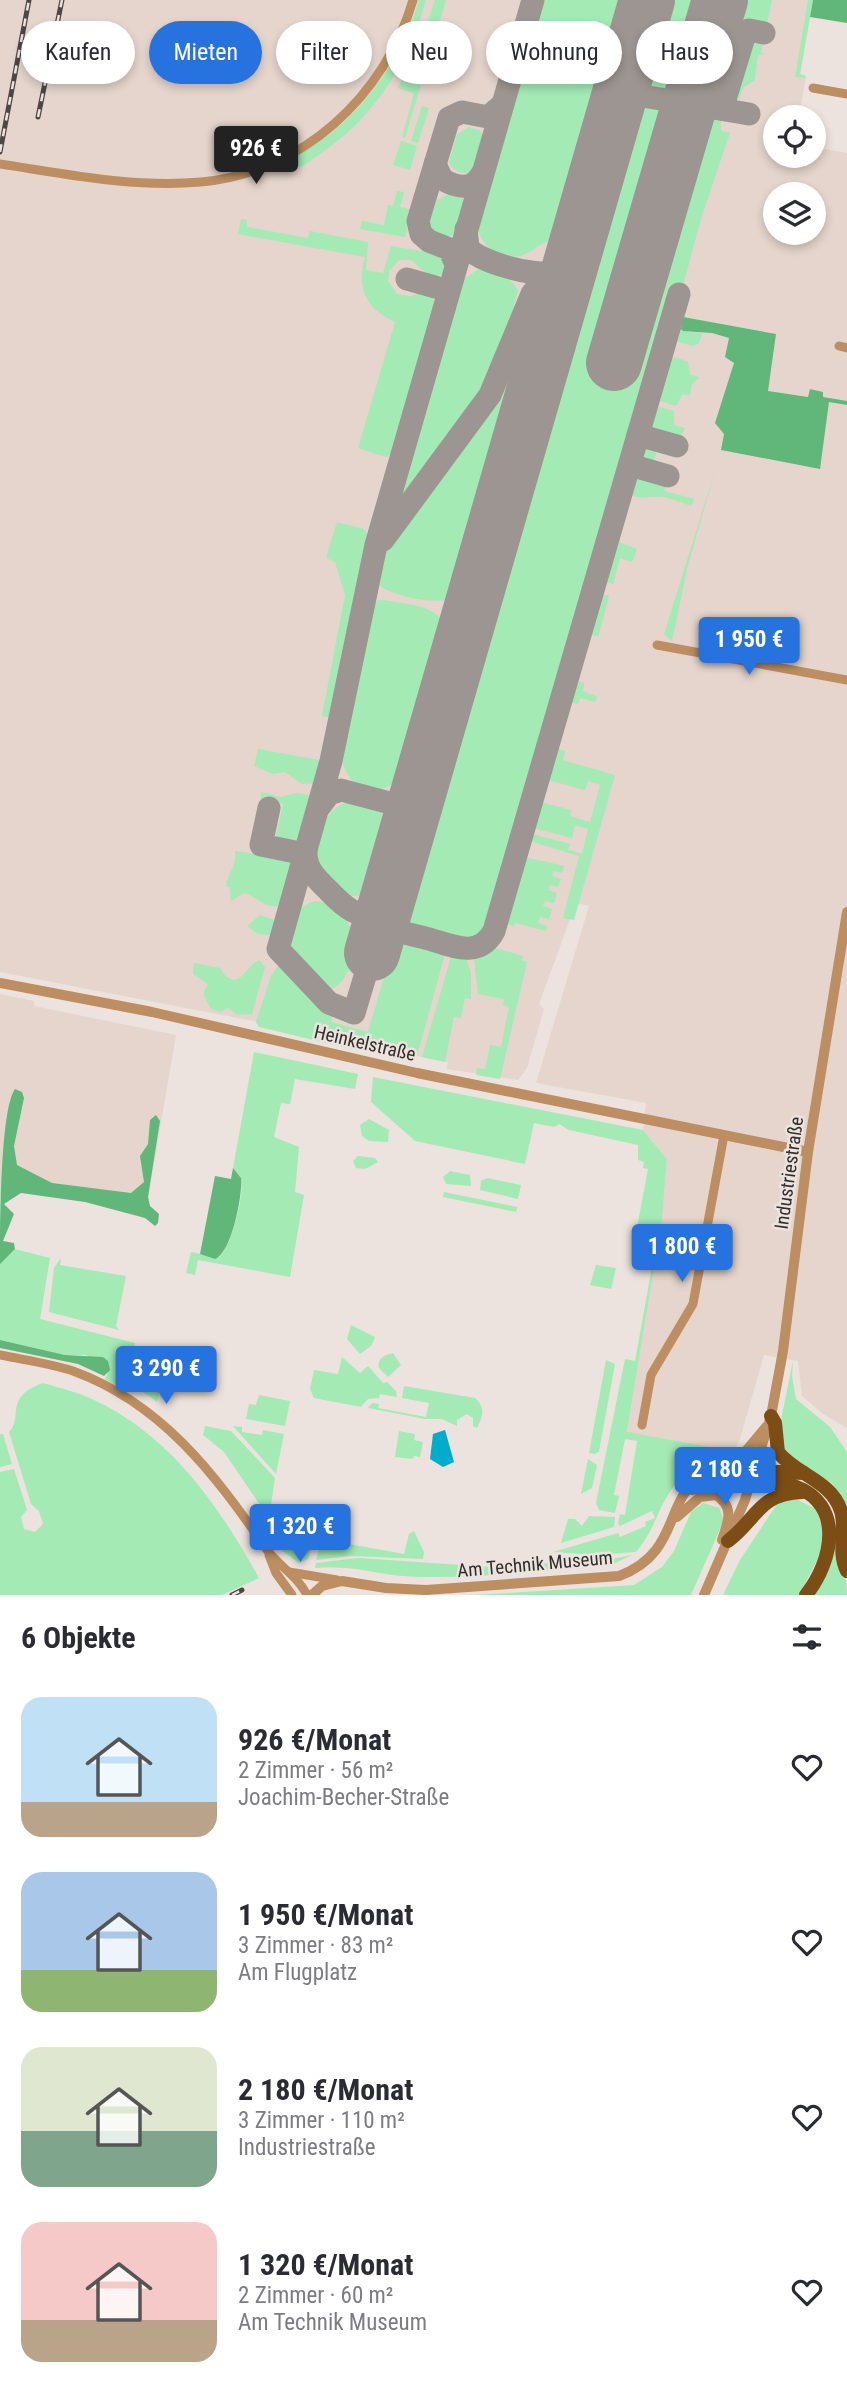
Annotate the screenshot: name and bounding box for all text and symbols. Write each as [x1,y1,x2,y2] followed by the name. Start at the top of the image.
[21,21,135,84] chip: Kaufen
[149,21,262,84] chip: Mieten
[276,21,372,84] chip: Filter
[386,21,472,84] chip: Neu
[486,21,622,84] chip: Wohnung
[636,21,733,84] chip: Haus
[763,105,826,245] map controls
[763,105,826,168] button: locate
[207,127,305,186] pin: 926 €
[230,135,282,162] text: 926 €
[763,182,826,245] button: layers
[684,618,814,677] pin: 1 950 €
[715,626,783,653] text: 1 950 €
[312,1020,418,1066] street label: Heinkelstraße
[770,1115,808,1231] street label: Industriestraße
[617,1224,747,1284] pin: 1 800 €
[648,1233,716,1260] text: 1 800 €
[101,1346,231,1406] pin: 3 290 €
[132,1355,200,1382] text: 3 290 €
[660,1448,790,1507] pin: 2 180 €
[691,1456,759,1483] text: 2 180 €
[235,1504,365,1564] pin: 1 320 €
[266,1513,334,1540] text: 1 320 €
[456,1546,614,1582] street label: Am Technik Museum
[788,1618,826,1656] icon: filters
[21,1620,136,1655] text: 6 Objekte
[238,1722,391,1757] text: 926 €/Monat
[77,1725,161,1809] icon: home
[788,1748,826,1786] icon: heart
[238,1757,393,1784] text: 2 Zimmer · 56 m²
[238,1784,449,1811] text: Joachim-Becher-Straße
[238,1897,413,1932] text: 1 950 €/Monat
[77,1900,161,1984] icon: home
[788,1923,826,1961] icon: heart
[238,1932,393,1959] text: 3 Zimmer · 83 m²
[238,1959,357,1986] text: Am Flugplatz
[238,2072,413,2107] text: 2 180 €/Monat
[77,2075,161,2159] icon: home
[788,2098,826,2136] icon: heart
[238,2107,405,2134] text: 3 Zimmer · 110 m²
[238,2134,375,2161] text: Industriestraße
[238,2247,413,2282] text: 1 320 €/Monat
[77,2250,161,2334] icon: home
[788,2273,826,2311] icon: heart
[238,2282,393,2309] text: 2 Zimmer · 60 m²
[238,2309,427,2336] text: Am Technik Museum

